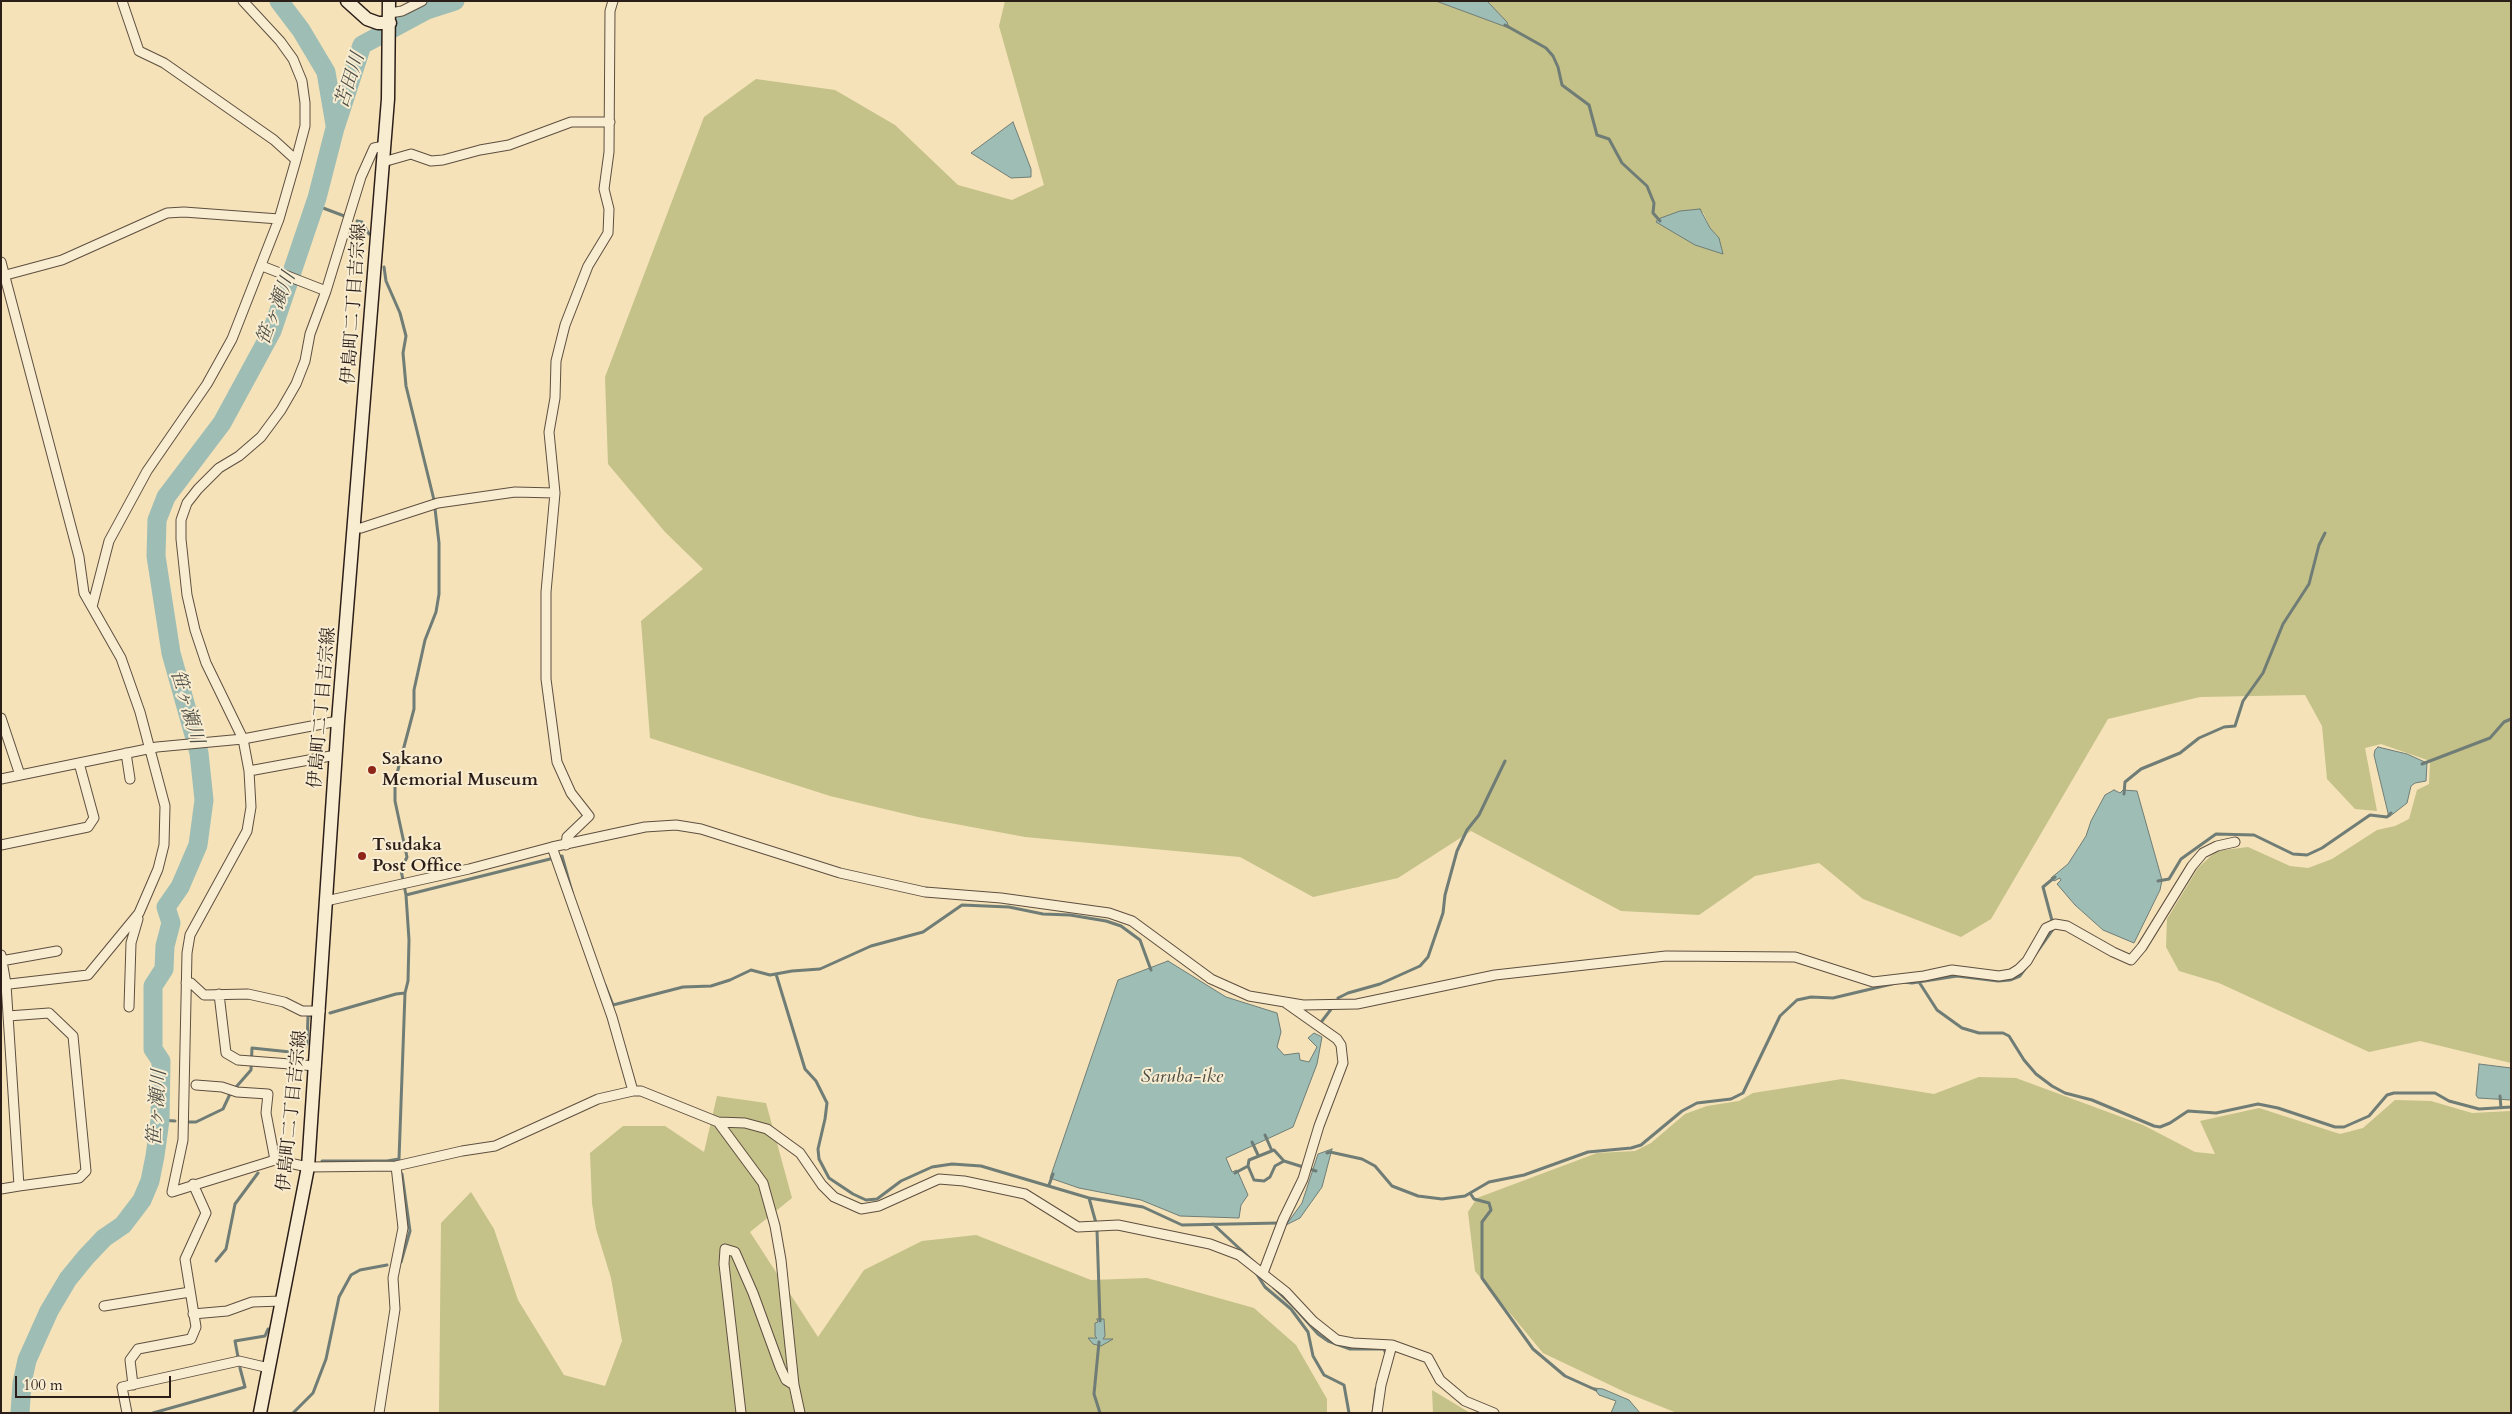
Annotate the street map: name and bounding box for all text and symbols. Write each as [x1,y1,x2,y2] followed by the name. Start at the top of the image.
[331,50,371,112] water label: 苫田川
[339,222,371,386] street label: 伊島町二丁目吉宗線
[253,269,301,349] water label: 笹ヶ瀬川
[305,626,341,790] street label: 伊島町二丁目吉宗線
[165,667,207,747] water label: 笹ヶ瀬川
[382,749,538,792] place label: Sakano Memorial Museum
[366,764,378,776] marker: Sakano Memorial Museum
[372,835,462,878] place label: Tsudaka Post Office
[356,850,368,862] marker: Tsudaka Post Office
[274,1029,312,1193] street label: 伊島町二丁目吉宗線
[1141,1067,1223,1089] water label: Saruba-ike
[144,1069,172,1147] water label: 笹ヶ瀬川
[18,1366,174,1398] scale bar
[23,1375,63,1395] text: 100 m

